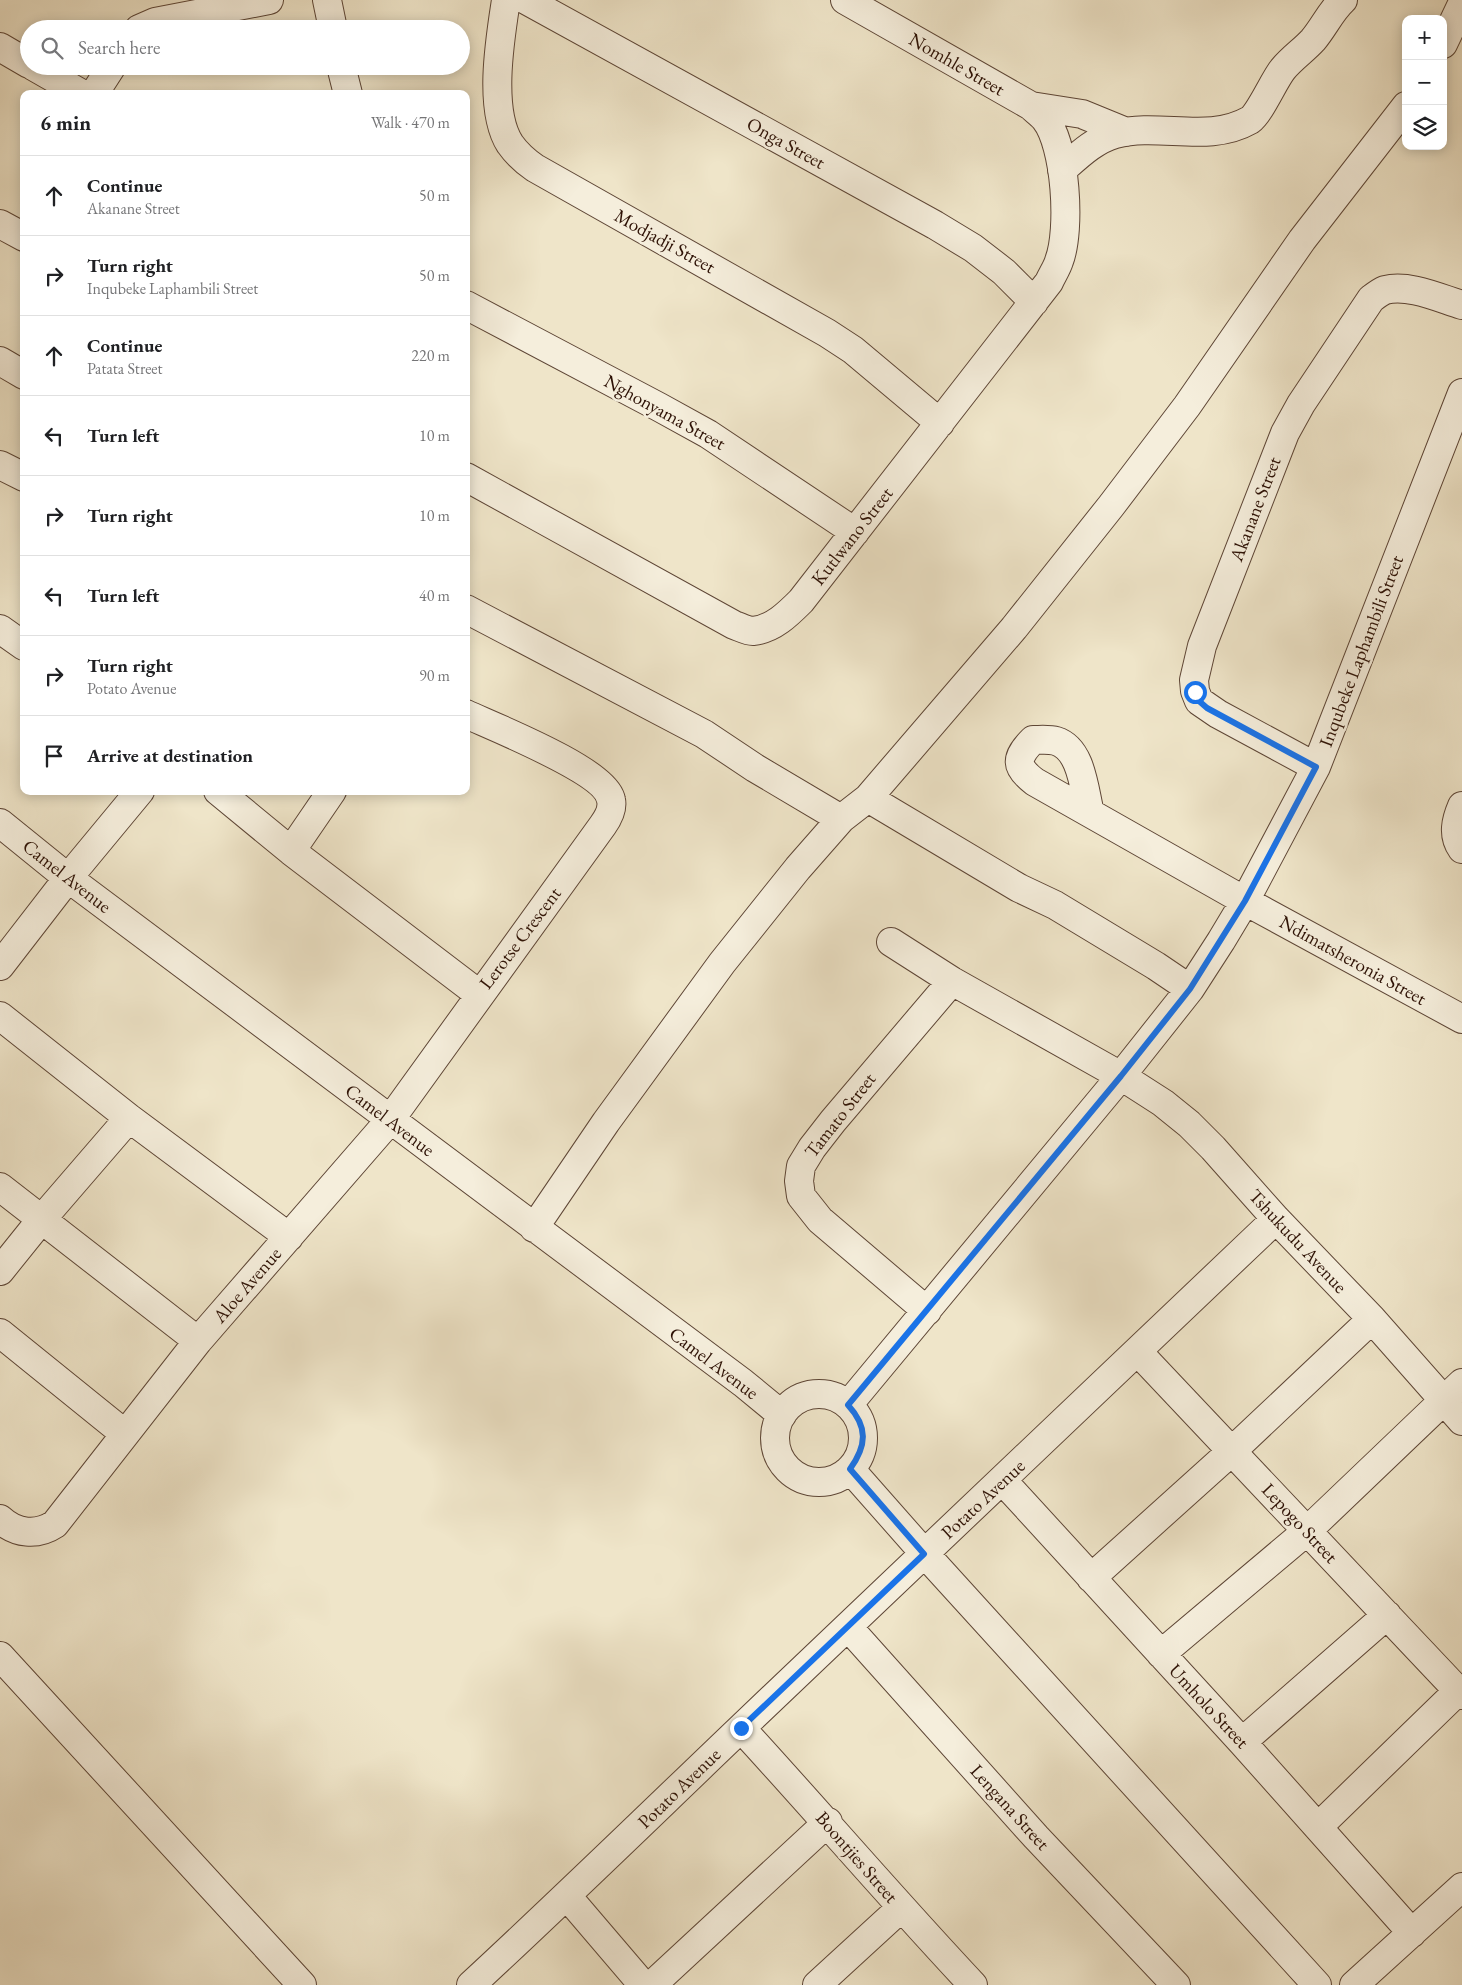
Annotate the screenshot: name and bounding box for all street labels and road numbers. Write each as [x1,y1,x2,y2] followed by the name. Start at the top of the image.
[905,27,1009,101] street label: Nomhle Street
[742,111,830,175] street label: Onga Street
[610,203,720,279] street label: Modjadji Street
[600,368,730,456] street label: Nghonyama Street
[1223,453,1286,566] street label: Akanane Street
[806,481,898,590] street label: Kutlwano Street
[1313,552,1409,750] street label: Inqubeke Laphambili Street
[17,833,117,919] street label: Camel Avenue
[473,882,567,994] street label: Lerotse Crescent
[1275,909,1431,1011] street label: Ndimatsheronia Street
[799,1067,881,1163] street label: Tamato Street
[340,1078,440,1162] street label: Camel Avenue
[1243,1184,1353,1298] street label: Tshukudu Avenue
[206,1242,287,1329] street label: Aloe Avenue
[664,1321,764,1405] street label: Camel Avenue
[936,1454,1030,1544] street label: Potato Avenue
[1256,1478,1344,1568] street label: Lepogo Street
[1163,1658,1255,1754] street label: Umholo Street
[632,1742,726,1834] street label: Potato Avenue
[965,1759,1055,1855] street label: Lengana Street
[810,1806,904,1908] street label: Boontjies Street

